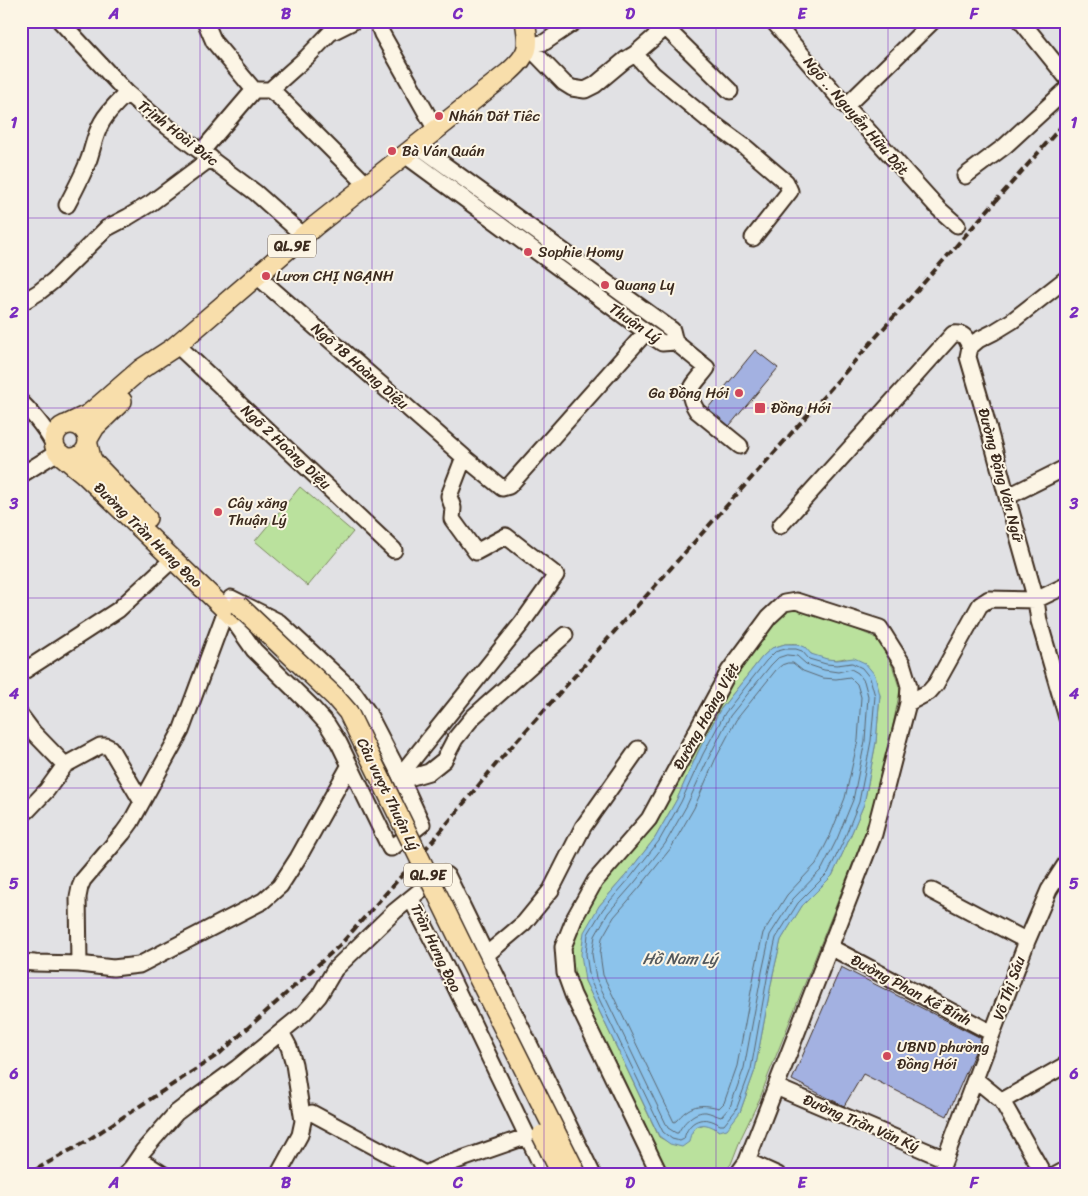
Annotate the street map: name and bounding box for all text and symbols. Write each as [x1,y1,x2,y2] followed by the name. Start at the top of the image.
[108,0,119,28] text: A
[281,0,292,28] text: B
[452,0,464,28] text: C
[625,0,635,28] text: D
[798,0,808,28] text: E
[969,0,980,28] text: F
[797,51,916,182] street label: Ngõ .. Nguyễn Hữu Dật
[132,93,225,173] street label: Trịnh Hoài Đức
[449,103,541,129] place label: Nhán Dăt Tiêc
[11,108,18,137] text: 1
[1071,108,1078,137] text: 1
[433,110,445,122] marker: Nhán Dăt Tiêc
[402,138,485,164] place label: Bà Ván Quán
[386,145,398,157] marker: Bà Ván Quán
[268,235,316,258] road number: QL.9E
[538,239,624,265] place label: Sophie Homy
[522,246,534,258] marker: Sophie Homy
[276,263,394,289] place label: Lươn CHỊ NGẠNH
[260,270,272,282] marker: Lươn CHỊ NGẠNH
[615,272,675,298] place label: Quang Ly
[599,279,611,291] marker: Quang Ly
[603,296,667,350] street label: Thuận Lý
[8,298,19,327] text: 2
[1068,298,1079,327] text: 2
[305,316,415,416] street label: Ngõ 18 Hoàng Diệu
[648,380,730,406] place label: Ga Đồng Hới
[733,387,745,399] marker: Ga Đồng Hới
[771,395,832,421] place label: Đồng Hới
[235,398,337,496] street label: Ngõ 2 Hoàng Diệu
[753,401,767,415] marker: Đồng Hới
[971,405,1032,546] street label: Đường Đặng Văn Ngữ
[87,476,209,594] street label: Đường Trần Hưng Đạo
[9,489,19,518] text: 3
[1069,489,1079,518] text: 3
[228,490,288,533] place label: Cây xăng Thuận Lý
[212,506,224,518] marker: Cây xăng Thuận Lý
[666,657,747,775] street label: Đường Hoàng Việt
[8,679,19,708] text: 4
[1068,679,1079,708] text: 4
[349,733,427,855] street label: Cầu vượt Thuận Lý
[404,864,452,886] road number: QL.9E
[9,869,19,898] text: 5
[1069,869,1079,898] text: 5
[403,899,469,997] street label: Trần Hưng Đạo
[643,944,720,973] water label: Hồ Nam Lý
[846,947,976,1033] street label: Đường Phan Kế Bính
[985,952,1033,1024] street label: Võ Thị Sáu
[897,1034,990,1077] place label: UBND phường Đồng Hới
[881,1050,893,1062] marker: UBND phường Đồng Hới
[8,1059,19,1088] text: 6
[1068,1059,1079,1088] text: 6
[799,1087,923,1159] street label: Đường Trần Văn Ký
[108,1168,119,1196] text: A
[281,1168,292,1196] text: B
[452,1168,464,1196] text: C
[625,1168,635,1196] text: D
[798,1168,808,1196] text: E
[969,1168,980,1196] text: F

